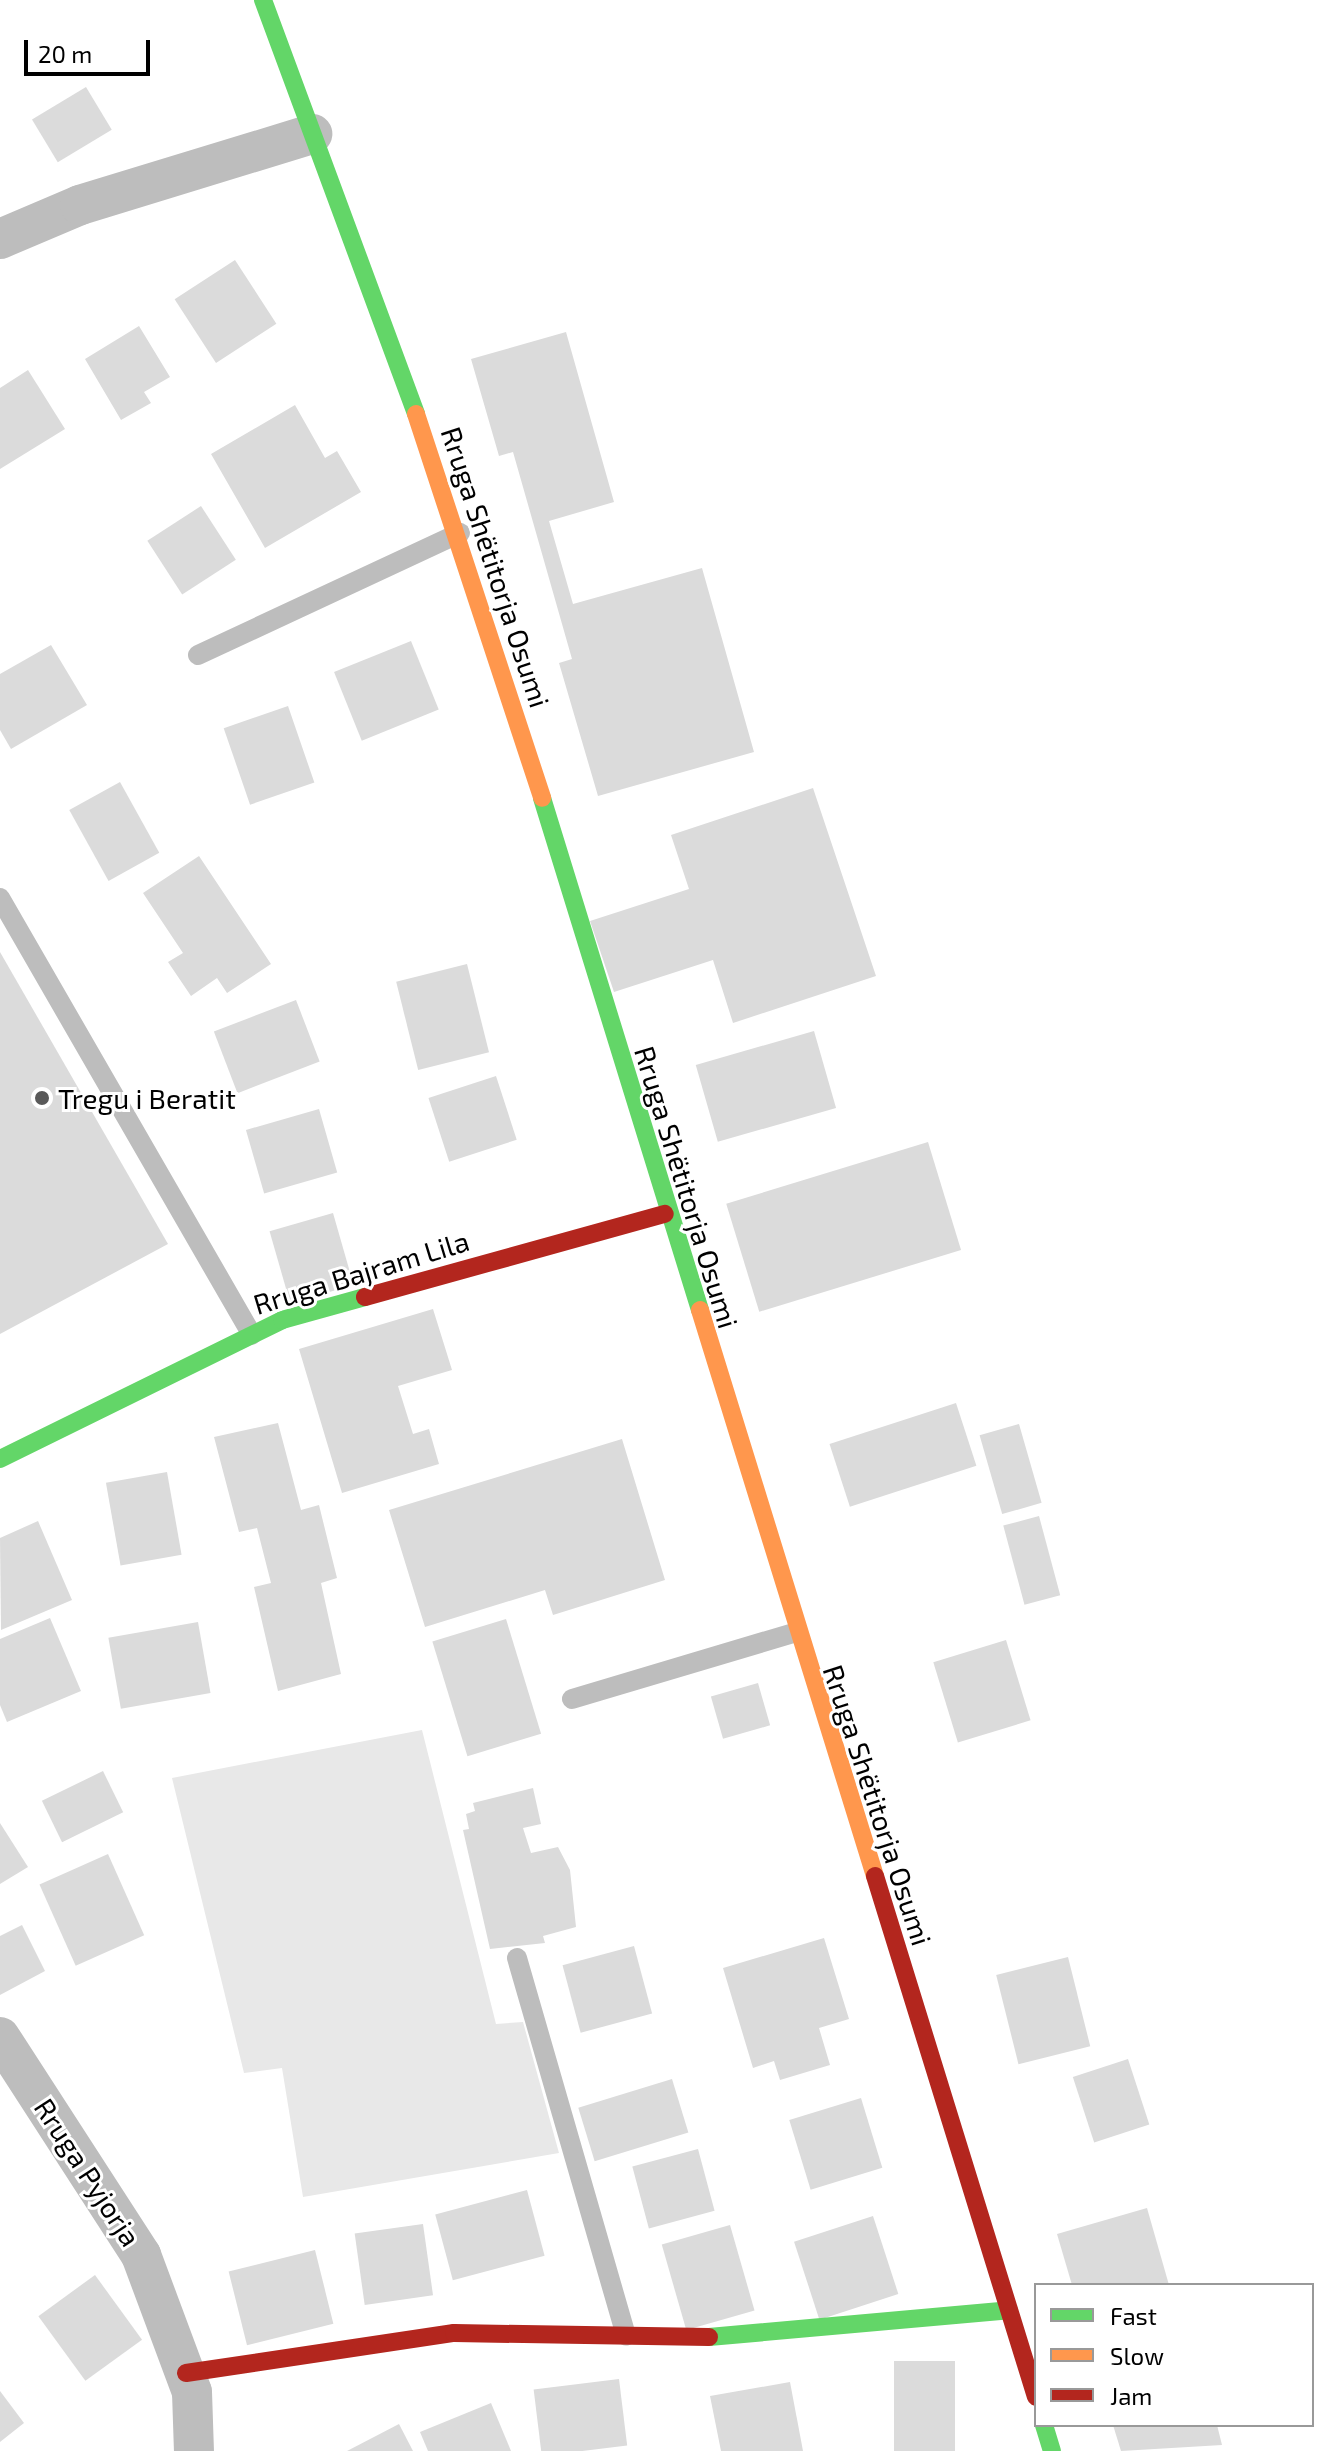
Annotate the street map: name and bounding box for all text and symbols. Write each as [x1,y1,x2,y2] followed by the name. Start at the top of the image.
[28,24,154,74] scale bar
[38,39,92,68] text: 20 m
[435,422,557,712] street label: Rruga Shëtitorja Osumi
[628,1042,746,1332] street label: Rruga Shëtitorja Osumi
[58,1081,236,1115] place label: Tregu i Beratit
[33,1089,51,1107] marker: Tregu i Beratit
[249,1223,473,1321] street label: Rruga Bajram Lila
[817,1660,939,1950] street label: Rruga Shëtitorja Osumi
[28,2092,148,2252] street label: Rruga Pyjorja
[1034,2283,1314,2427] legend
[1110,2301,1157,2330] text: Fast
[1110,2341,1164,2370] text: Slow
[1110,2381,1152,2410] text: Jam

